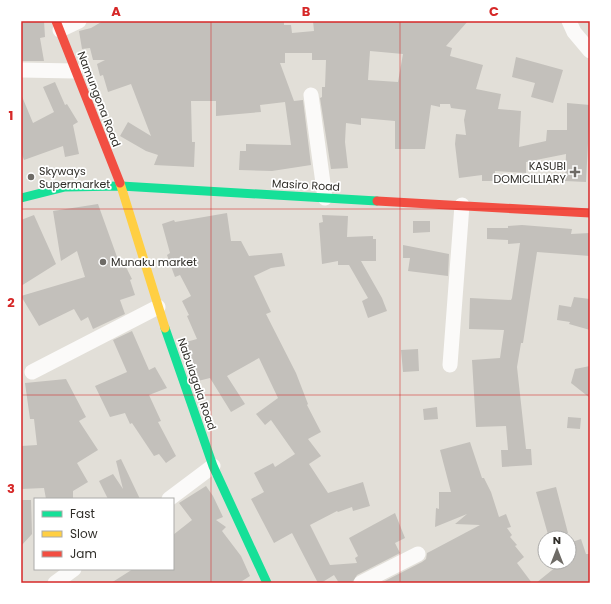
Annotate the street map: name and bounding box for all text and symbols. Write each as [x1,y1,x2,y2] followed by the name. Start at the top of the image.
[111,2,121,21] text: A
[302,2,311,21] text: B
[489,2,499,21] text: C
[73,49,125,149] street label: Namungona Road
[9,106,13,125] text: 1
[493,158,567,187] place label: KASUBI DOMICILLIARY
[39,163,110,192] place label: Skyways Supermarket
[569,166,581,178] marker: KASUBI DOMICILLIARY
[26,172,36,182] marker: Skyways Supermarket
[272,175,340,195] street label: Masiro Road
[111,254,197,270] place label: Munaku market
[98,257,108,267] marker: Munaku market
[7,293,15,312] text: 2
[174,336,220,432] street label: Nabulagala Road
[7,479,15,498] text: 3
[34,498,174,570] legend
[70,505,95,522] text: Fast
[70,525,98,542] text: Slow
[537,530,577,570] north arrow
[553,532,561,548] text: N
[70,545,97,562] text: Jam

